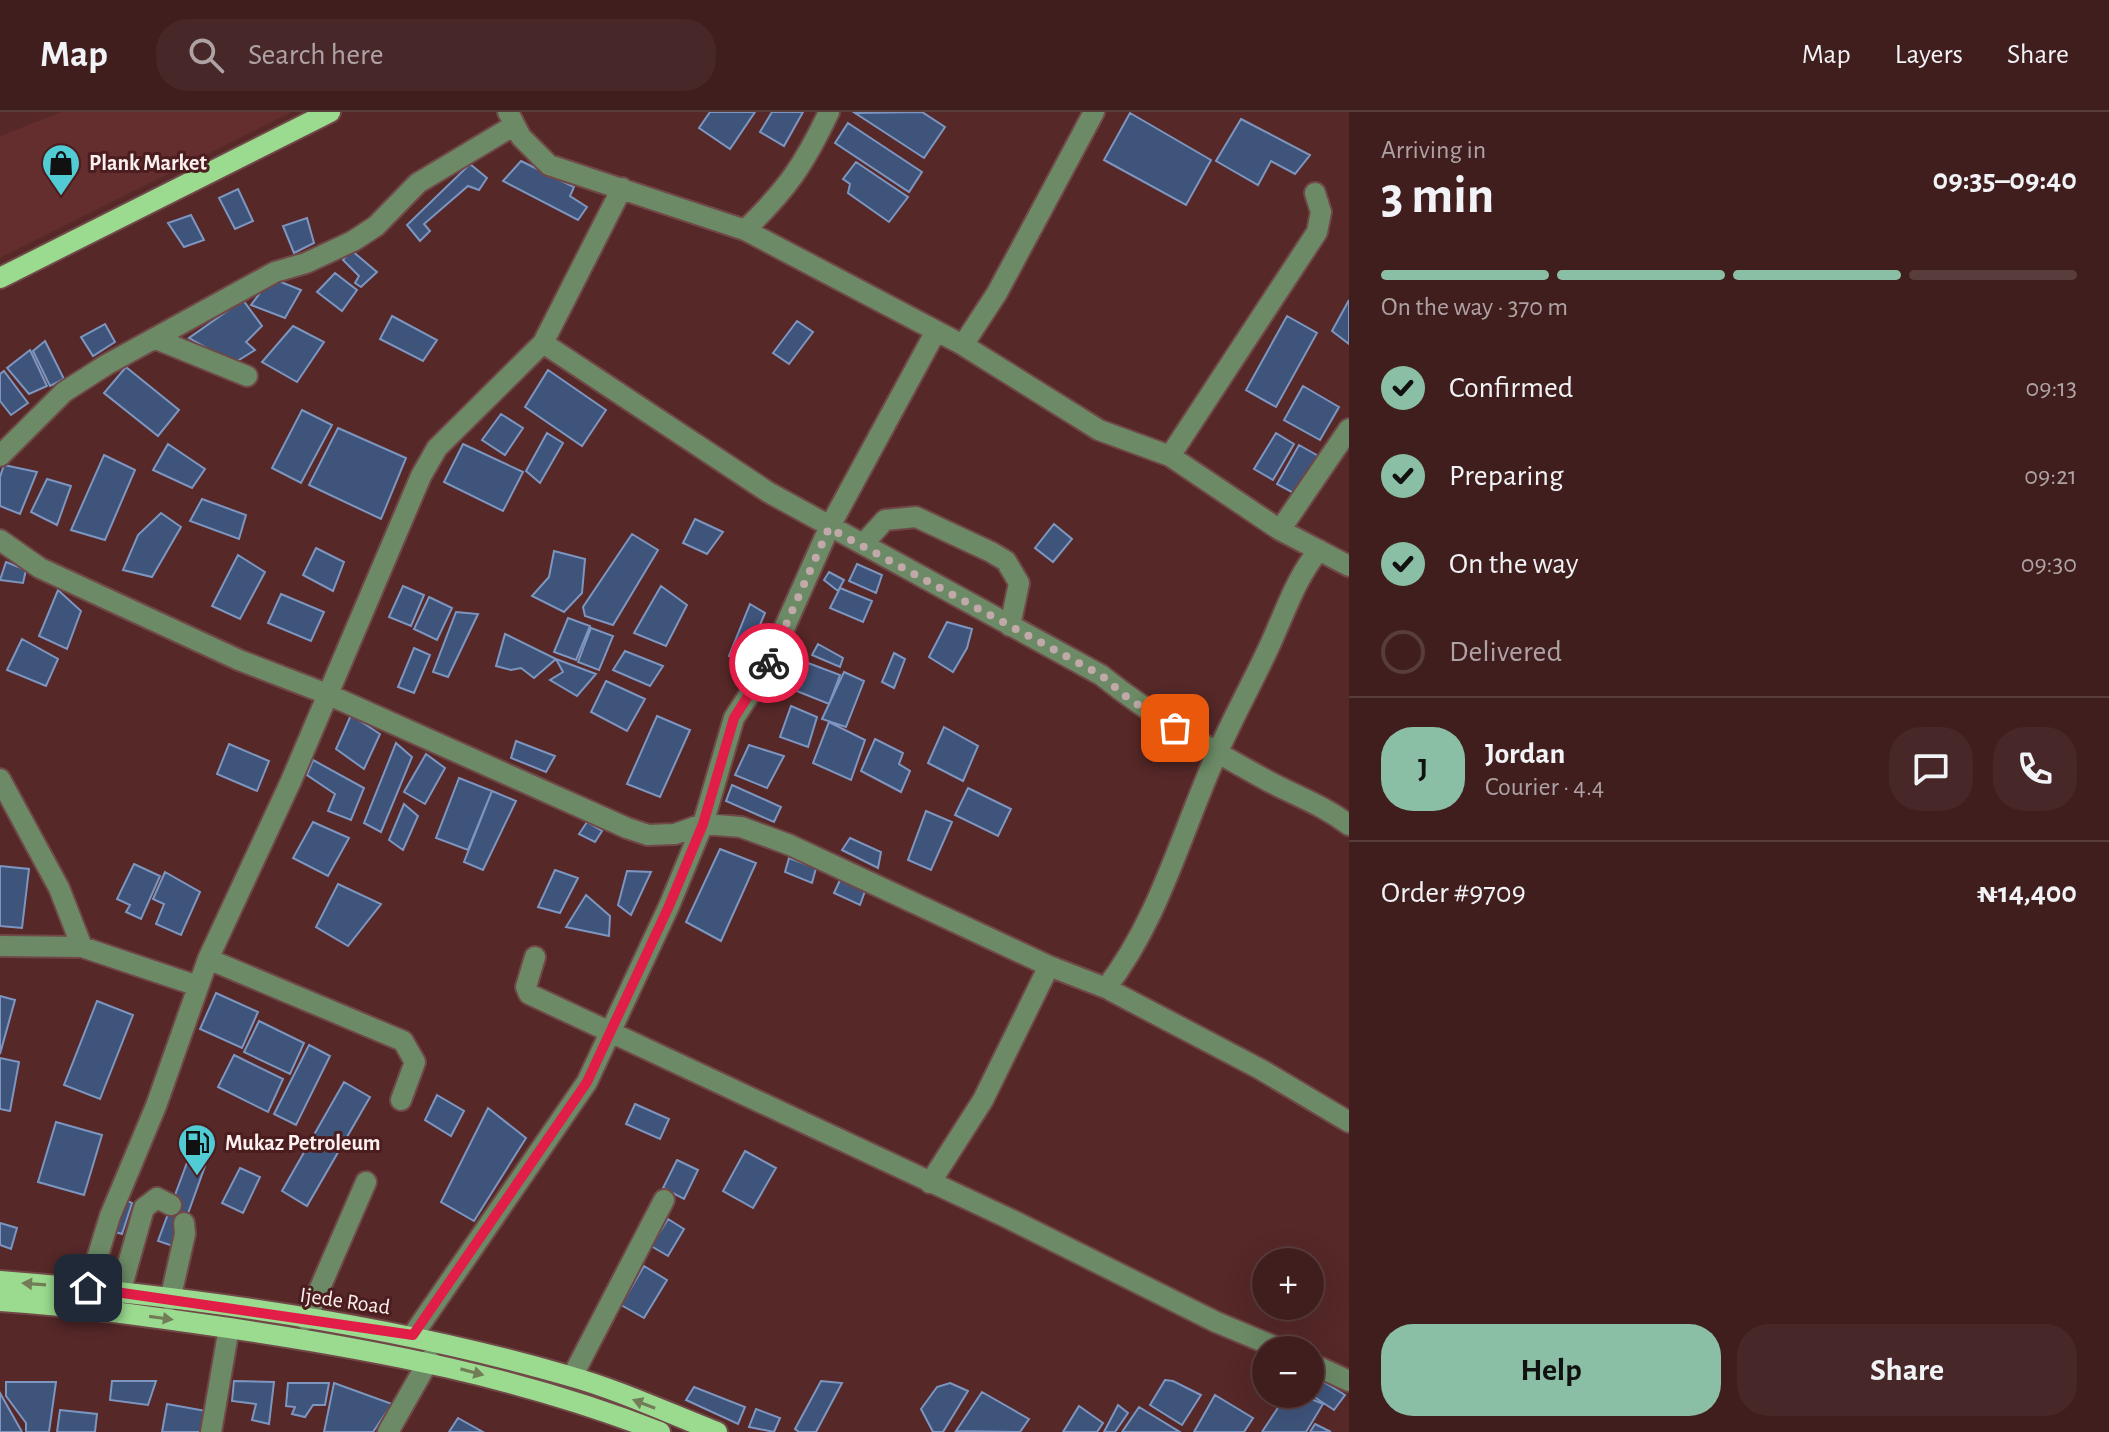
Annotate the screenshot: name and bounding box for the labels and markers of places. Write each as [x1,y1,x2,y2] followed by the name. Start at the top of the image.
[40,142,82,197] shop icon: Plank Market
[89,152,207,174] place label: Plank Market
[1141,694,1209,762] pin
[176,1122,218,1177] fuel station icon: Mukaz Petroleum
[225,1132,381,1154] place label: Mukaz Petroleum
[54,1254,122,1322] pin

